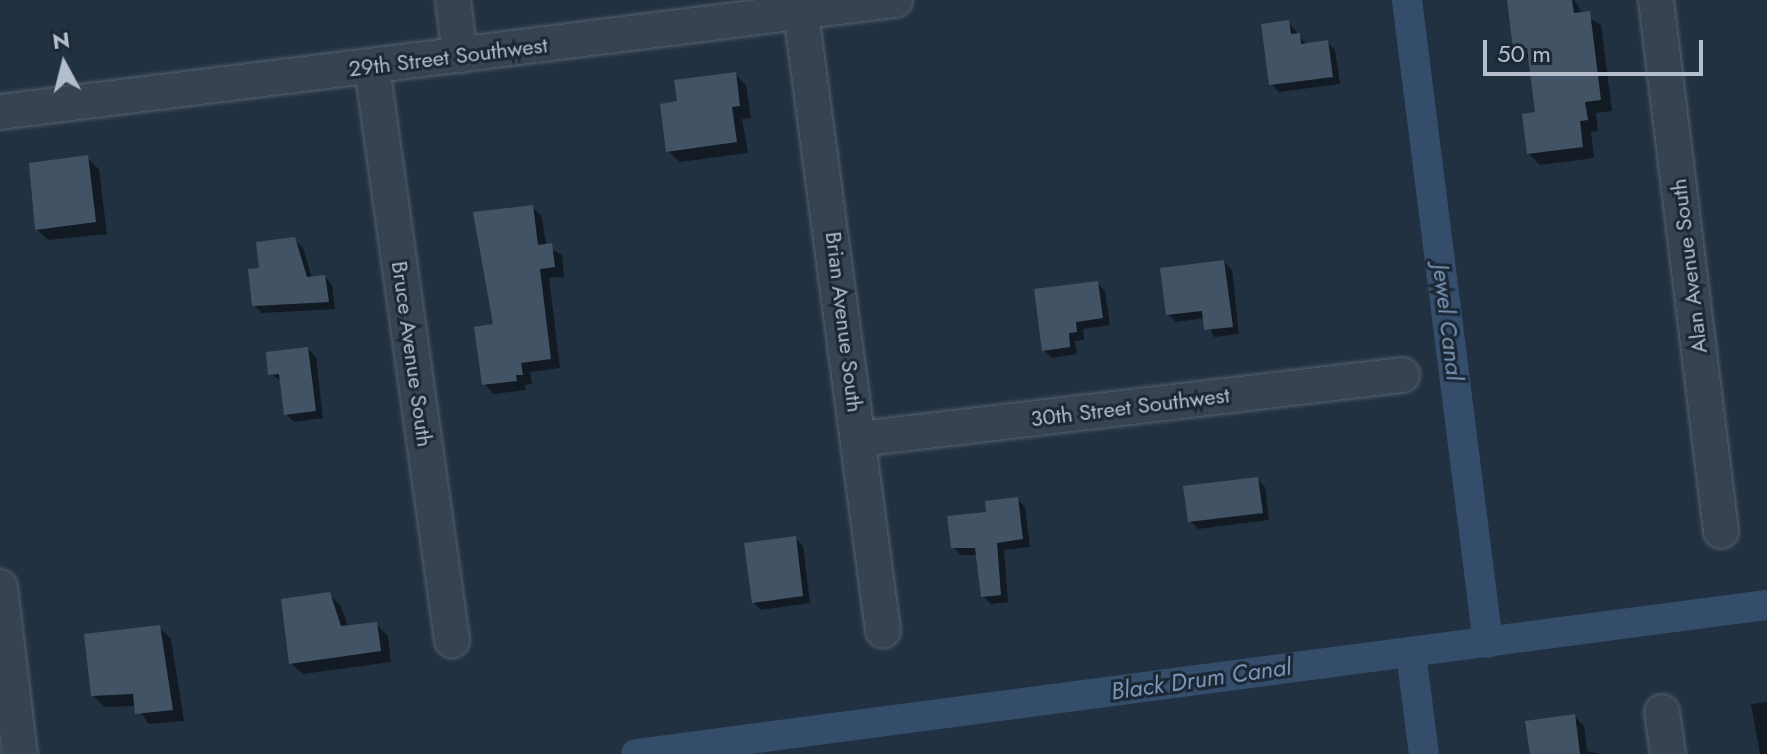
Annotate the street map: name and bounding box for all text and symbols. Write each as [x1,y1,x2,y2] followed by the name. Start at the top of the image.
[50,23,72,57] text: N
[24,24,104,104] north arrow
[1487,24,1707,74] scale bar
[347,32,549,82] street label: 29th Street Southwest
[1497,36,1551,71] text: 50 m
[1665,177,1713,355] street label: Alan Avenue South
[820,230,868,414] street label: Brian Avenue South
[386,259,438,449] street label: Bruce Avenue South
[1427,262,1469,382] water label: Jewel Canal
[1029,382,1231,432] street label: 30th Street Southwest
[1109,652,1293,706] water label: Black Drum Canal

